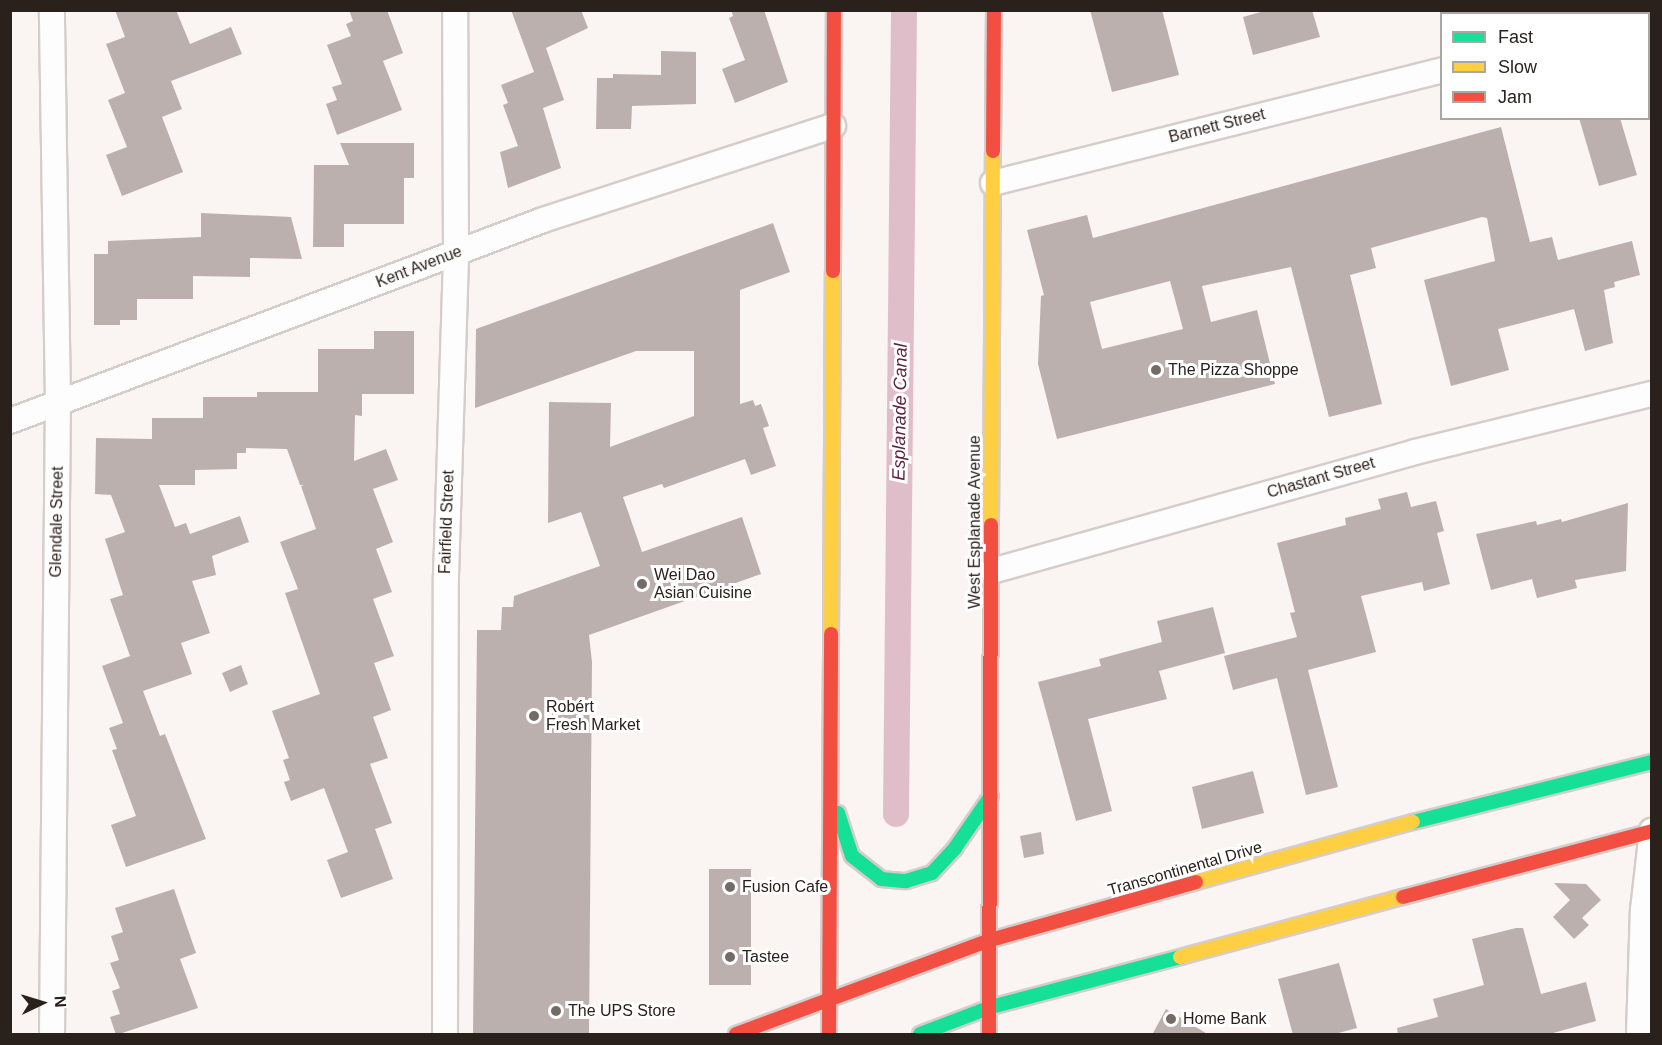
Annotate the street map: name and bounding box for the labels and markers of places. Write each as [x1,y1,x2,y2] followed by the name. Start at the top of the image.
[1168,360,1299,380] place label: The Pizza Shoppe
[1149,363,1163,377] marker: The Pizza Shoppe
[654,565,752,603] place label: Wei Dao Asian Cuisine
[635,577,649,591] marker: Wei Dao Asian Cuisine
[546,697,640,735] place label: Robért Fresh Market
[527,709,541,723] marker: Robért Fresh Market
[742,877,828,897] place label: Fusion Cafe
[723,880,737,894] marker: Fusion Cafe
[742,947,789,967] place label: Tastee
[723,950,737,964] marker: Tastee
[568,1001,676,1021] place label: The UPS Store
[549,1004,563,1018] marker: The UPS Store
[1183,1009,1267,1029] place label: Home Bank
[1164,1012,1178,1026] marker: Home Bank

